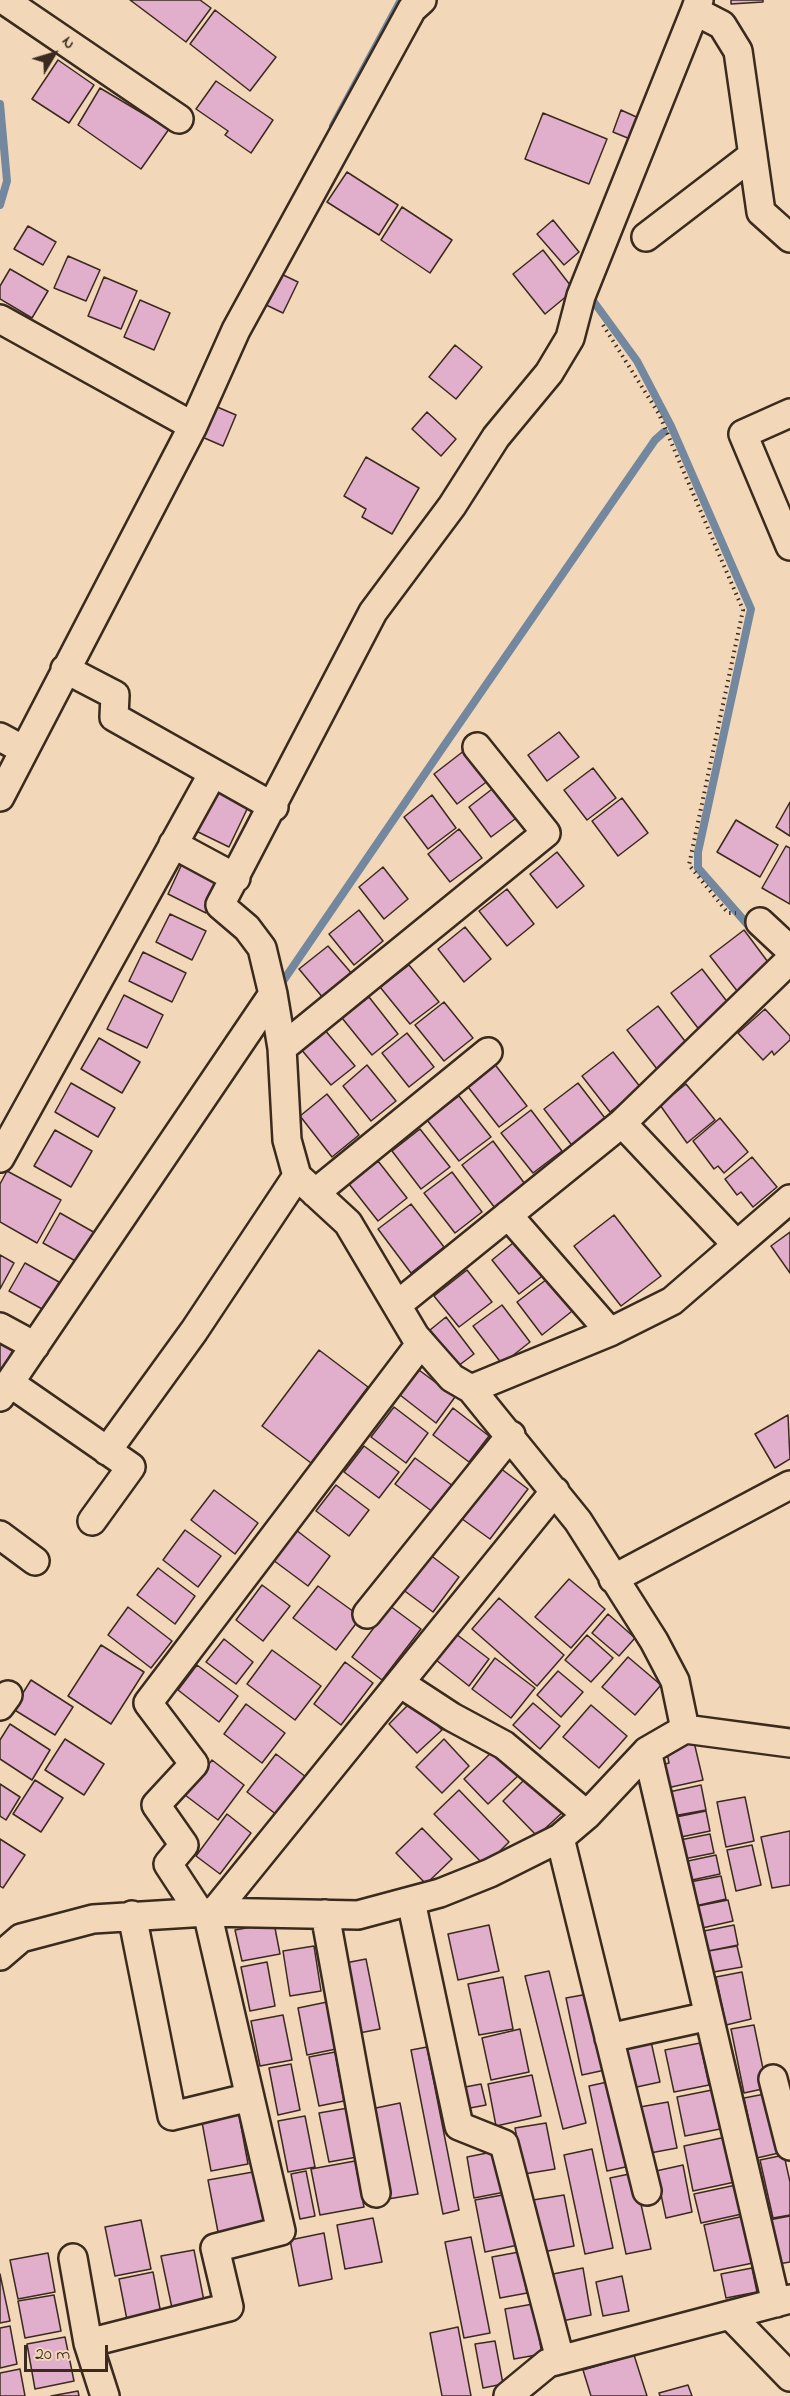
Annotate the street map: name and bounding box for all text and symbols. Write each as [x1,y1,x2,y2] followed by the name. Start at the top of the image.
[24,24,84,84] north arrow
[55,31,81,55] text: N
[27,2333,111,2371] scale bar
[35,2342,70,2368] text: 20 m

